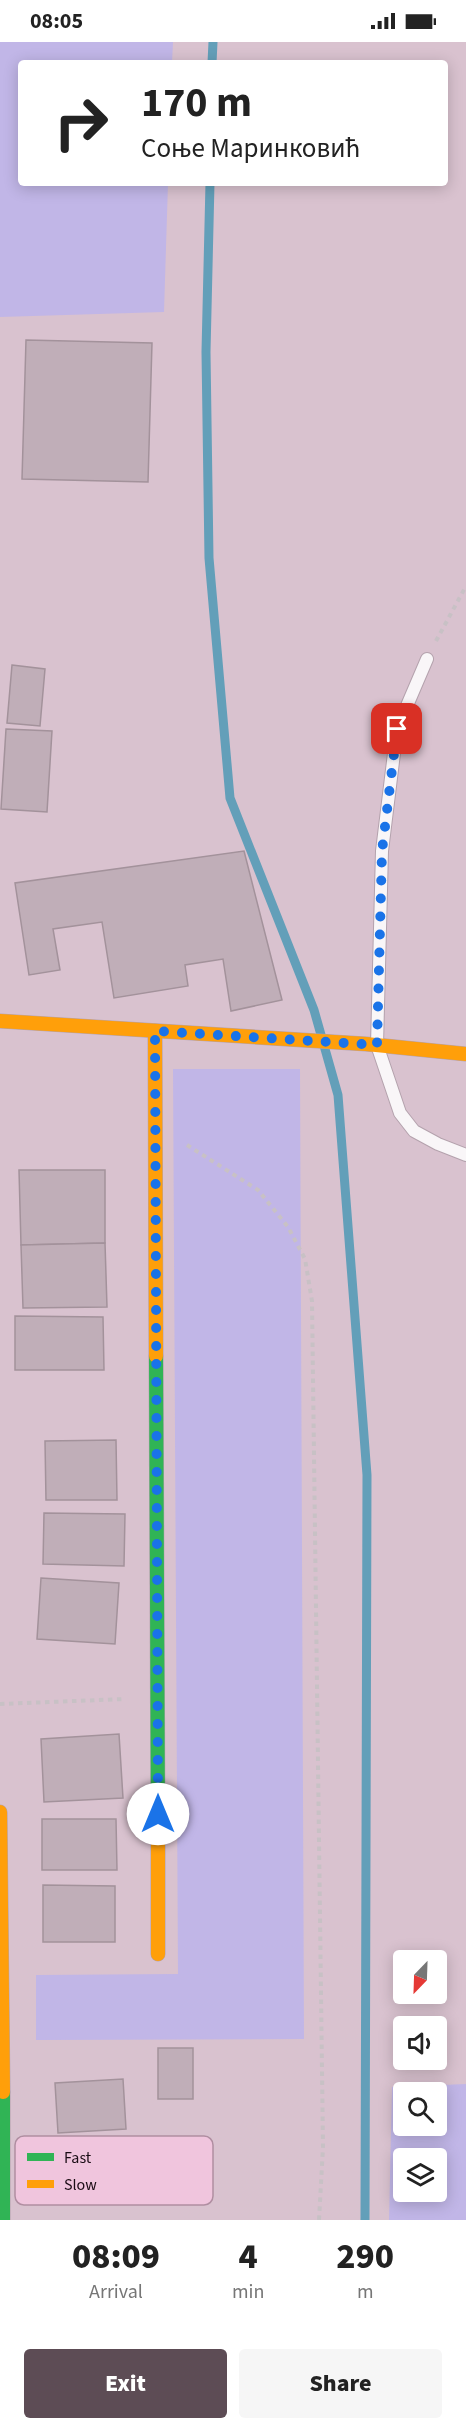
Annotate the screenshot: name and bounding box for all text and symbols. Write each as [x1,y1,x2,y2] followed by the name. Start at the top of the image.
[30,5,83,37] text: 08:05
[141,73,252,133] text: 170 m
[42,84,120,162] icon: right
[141,129,360,168] text: Соње Маринковић
[371,703,422,754] pin
[380,712,413,745] icon: arrive
[126,1782,190,1846] position arrow
[393,1950,447,2004] north arrow
[393,1950,447,2202] map controls
[393,2016,447,2070] button: sound
[393,2082,447,2136] button: search
[15,2136,213,2205] legend
[64,2147,92,2169] text: Fast
[393,2148,447,2202] button: layers
[64,2174,97,2196] text: Slow
[72,2231,160,2282] text: 08:09
[239,2231,258,2282] text: 4
[336,2231,394,2282] text: 290
[89,2278,143,2306] text: Arrival
[232,2278,264,2306] text: min
[357,2278,373,2306] text: m
[24,2349,227,2418] button: Exit
[239,2349,442,2418] button: Share

